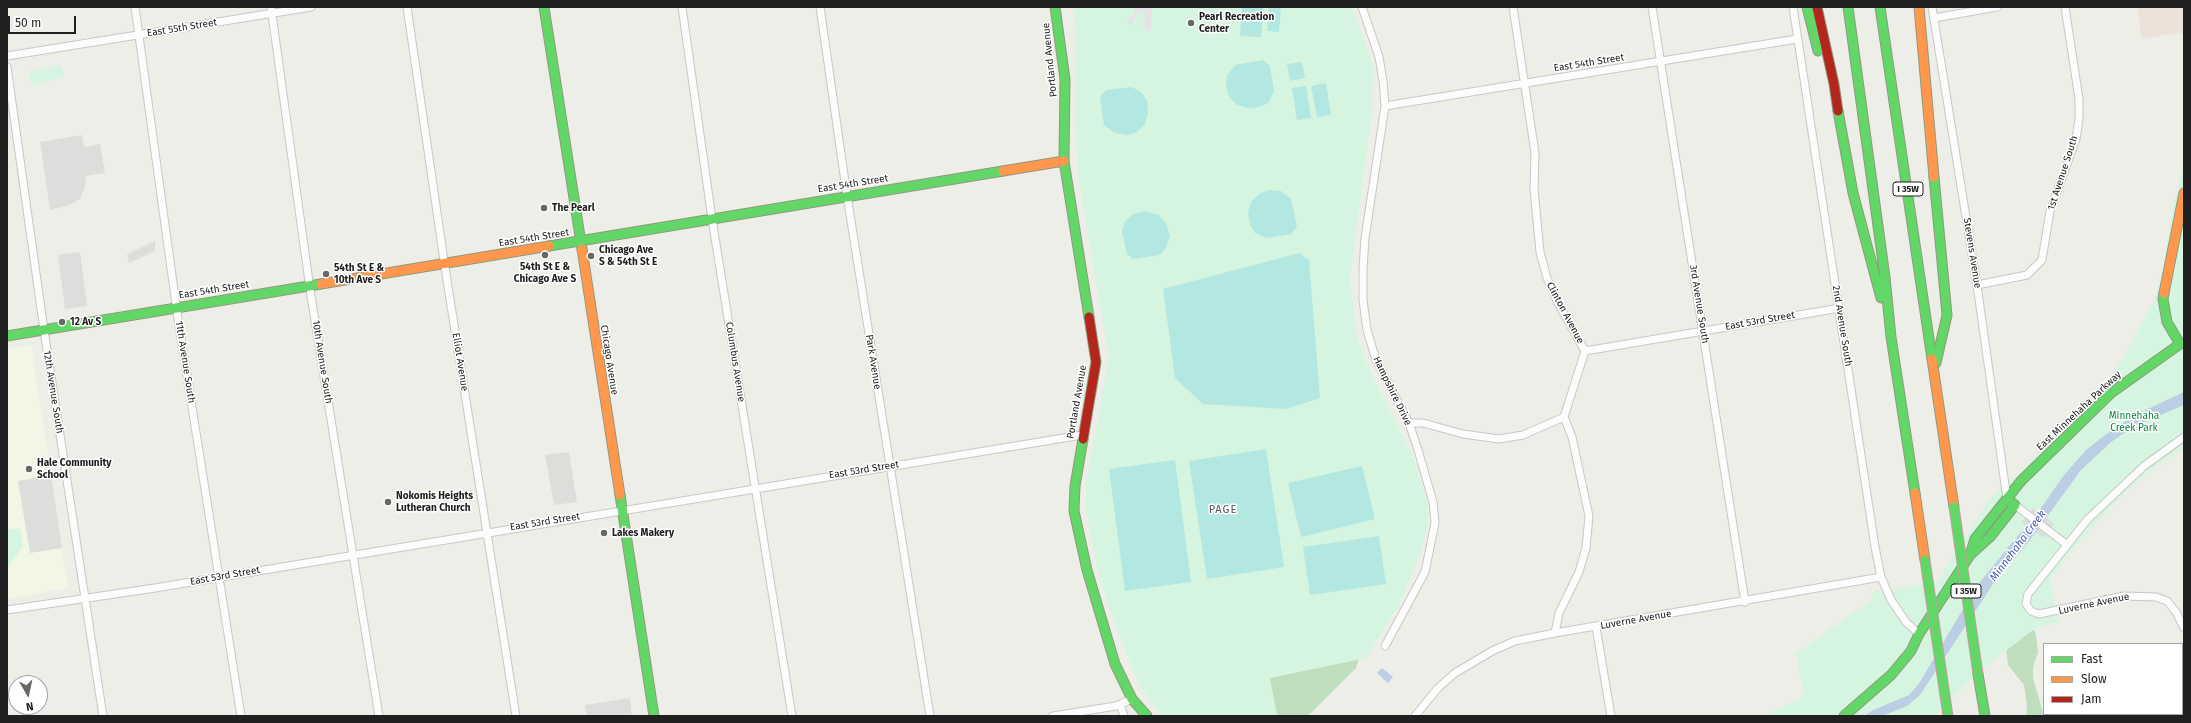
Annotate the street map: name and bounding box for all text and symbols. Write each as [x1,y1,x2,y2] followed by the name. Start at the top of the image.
[10,8,78,34] scale bar
[1199,11,1274,34] place label: Pearl Recreation Center
[15,16,41,30] text: 50 m
[146,17,218,39] street label: East 55th Street
[1186,18,1196,28] marker: Pearl Recreation Center
[1040,22,1060,98] street label: Portland Avenue
[1553,52,1625,74] street label: East 54th Street
[2045,134,2081,212] street label: 1st Avenue South
[817,173,889,195] street label: East 54th Street
[1893,182,1923,196] road number: I 35W
[552,202,595,214] place label: The Pearl
[539,203,549,213] marker: The Pearl
[1961,217,1983,289] street label: Stevens Avenue
[498,227,570,249] street label: East 54th Street
[599,244,657,268] place label: Chicago Ave S & 54th St E
[540,250,550,260] marker: 54th St E & Chicago Ave S
[586,251,596,261] marker: Chicago Ave S & 54th St E
[514,261,576,284] place label: 54th St E & Chicago Ave S
[334,262,384,286] place label: 54th St E & 10th Ave S
[1687,264,1711,344] street label: 3rd Avenue South
[321,269,331,279] marker: 54th St E & 10th Ave S
[178,279,250,301] street label: East 54th Street
[1544,280,1586,346] street label: Clinton Avenue
[1830,285,1854,367] street label: 2nd Avenue South
[1724,309,1796,333] street label: East 53rd Street
[70,316,101,328] place label: 12 Av S
[57,317,67,327] marker: 12 Av S
[309,319,335,405] street label: 10th Avenue South
[173,320,197,404] street label: 11th Avenue South
[723,321,747,403] street label: Columbus Avenue
[598,324,620,396] street label: Chicago Avenue
[449,332,471,392] street label: Elliot Avenue
[863,334,883,390] street label: Park Avenue
[41,350,65,434] street label: 12th Avenue South
[1370,355,1414,427] street label: Hampshire Drive
[1065,364,1089,440] street label: Portland Avenue
[2034,369,2124,453] street label: East Minnehaha Parkway
[2109,410,2159,434] park label: Minnehaha Creek Park
[37,457,111,480] place label: Hale Community School
[828,459,900,481] street label: East 53rd Street
[24,464,34,474] marker: Hale Community School
[396,490,473,514] place label: Nokomis Heights Lutheran Church
[383,497,393,507] marker: Nokomis Heights Lutheran Church
[1209,503,1237,517] district label: PAGE
[1987,508,2049,584] water label: Minnehaha Creek
[509,511,581,533] street label: East 53rd Street
[612,527,674,539] place label: Lakes Makery
[599,528,609,538] marker: Lakes Makery
[189,564,261,588] street label: East 53rd Street
[1951,584,1981,598] road number: I 35W
[2058,591,2130,617] street label: Luverne Avenue
[1600,608,1672,632] street label: Luverne Avenue
[2043,643,2183,715] legend
[2081,652,2103,666] text: Fast
[2081,672,2107,686] text: Slow
[8,675,48,715] north arrow
[2081,692,2101,706] text: Jam
[25,699,34,713] text: N

